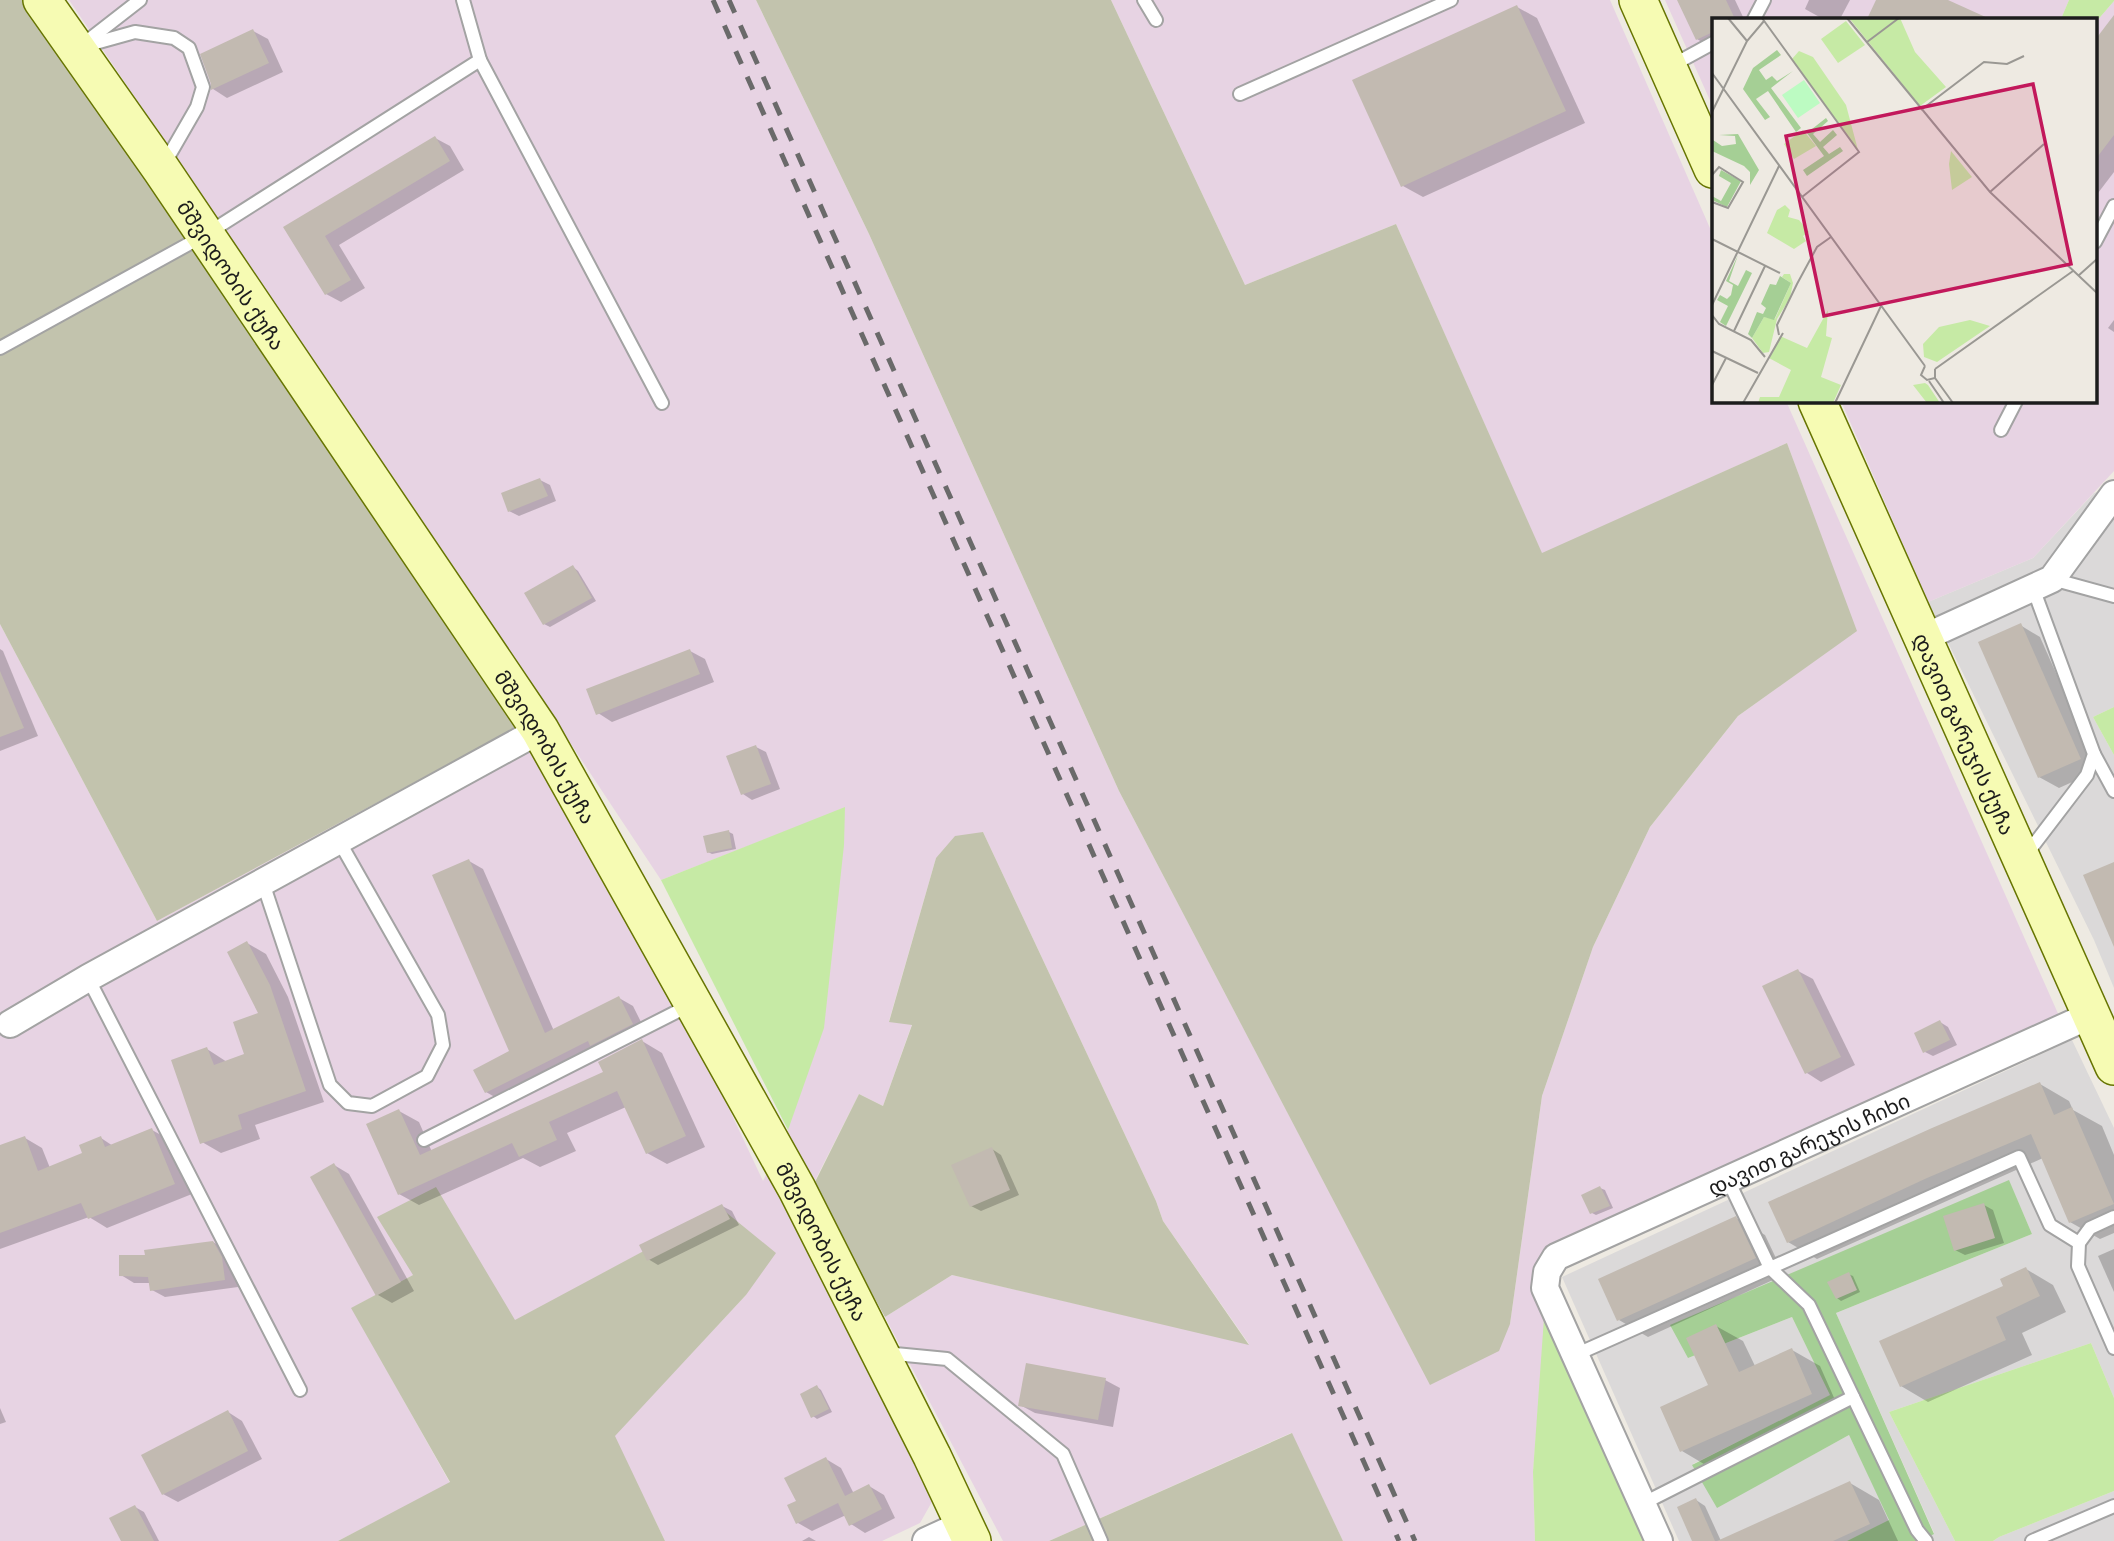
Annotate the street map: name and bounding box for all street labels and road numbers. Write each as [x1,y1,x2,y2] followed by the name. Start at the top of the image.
[173,195,292,354] street label: მშვიდობის ქუჩა
[1908,628,2021,838] street label: დავით გარეჯის ქუჩა
[490,665,602,828] street label: მშვიდობის ქუჩა
[1703,1086,1913,1201] street label: დავით გარეჯის ჩიხი
[772,1157,874,1325] street label: მშვიდობის ქუჩა

